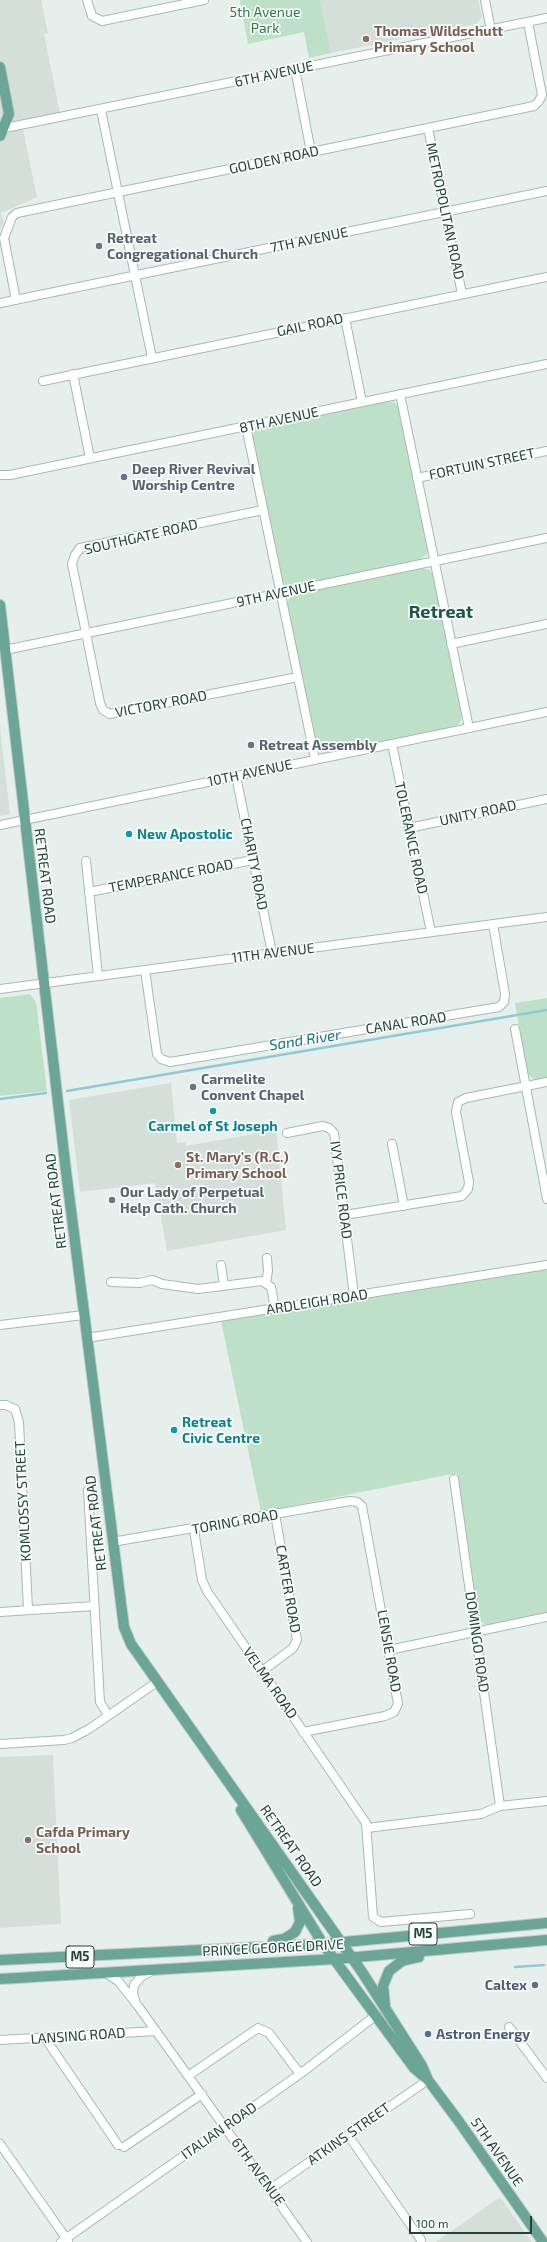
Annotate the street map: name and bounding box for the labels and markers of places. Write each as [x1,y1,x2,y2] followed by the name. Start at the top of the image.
[374,23,503,56] place label: Thomas Wildschutt Primary School
[361,34,371,44] marker: Thomas Wildschutt Primary School
[107,230,258,262] place label: Retreat Congregational Church
[94,241,104,251] marker: Retreat Congregational Church
[132,461,255,494] place label: Deep River Revival Worship Centre
[119,472,129,482] marker: Deep River Revival Worship Centre
[259,737,377,753] place label: Retreat Assembly
[246,740,256,750] marker: Retreat Assembly
[137,826,233,842] place label: New Apostolic
[124,829,134,839] marker: New Apostolic
[201,1071,304,1104] place label: Carmelite Convent Chapel
[188,1082,198,1092] marker: Carmelite Convent Chapel
[208,1106,218,1116] marker: Carmel of St Joseph
[148,1118,278,1134] place label: Carmel of St Joseph
[186,1149,289,1182] place label: St. Mary's (R.C.) Primary School
[173,1160,183,1170] marker: St. Mary's (R.C.) Primary School
[120,1184,264,1216] place label: Our Lady of Perpetual Help Cath. Church
[107,1195,117,1205] marker: Our Lady of Perpetual Help Cath. Church
[182,1414,260,1446] place label: Retreat Civic Centre
[169,1425,179,1435] marker: Retreat Civic Centre
[36,1824,130,1856] place label: Cafda Primary School
[23,1835,33,1845] marker: Cafda Primary School
[485,1977,527,1993] place label: Caltex
[530,1980,540,1990] marker: Caltex
[436,2026,530,2042] place label: Astron Energy
[423,2029,433,2039] marker: Astron Energy

